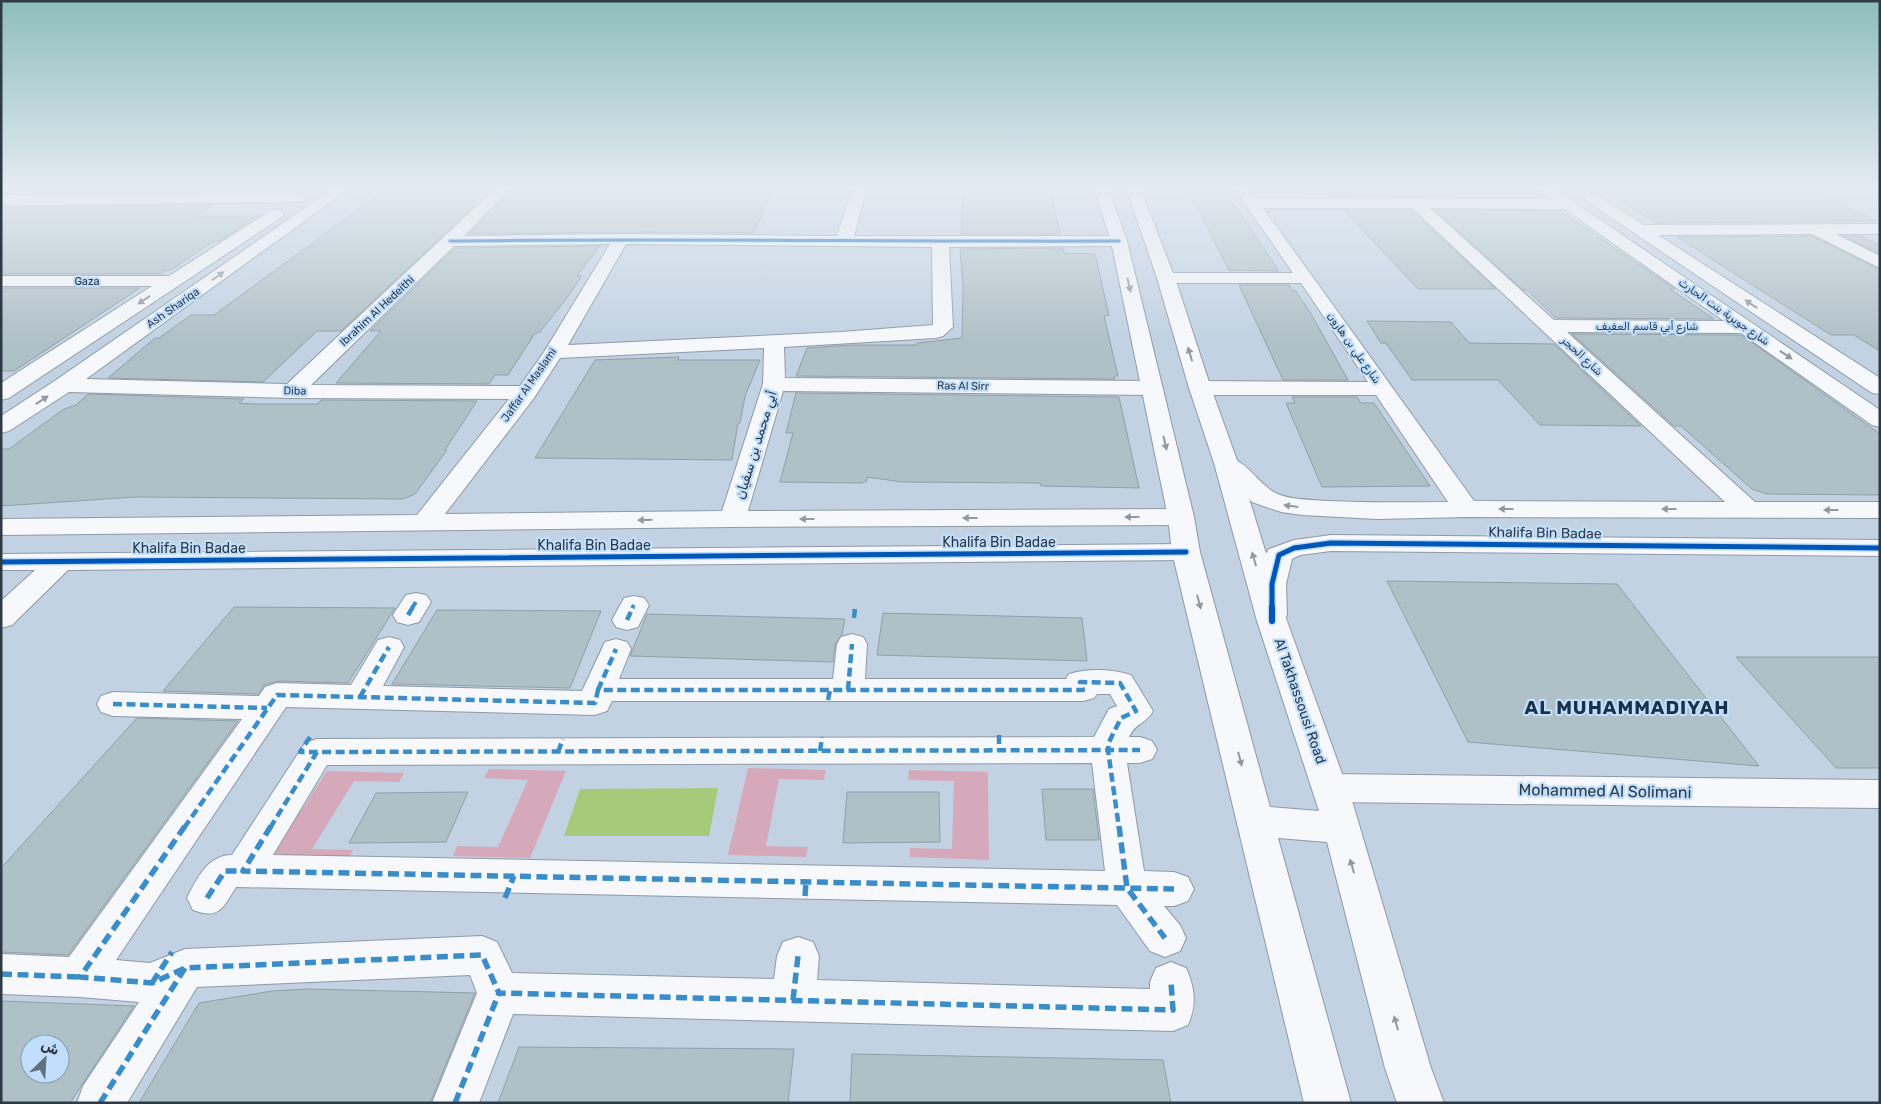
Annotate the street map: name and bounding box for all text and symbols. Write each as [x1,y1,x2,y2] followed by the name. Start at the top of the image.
[211,271,225,281] one-way arrow
[337,273,417,349] street label: Ibrahim Al Hedeithi
[74,275,100,288] street label: Gaza
[1675,276,1772,350] street label: شارع جويرية بنت الحارث
[1125,277,1133,292] one-way arrow
[144,285,202,331] street label: Ash Shariqa
[137,295,151,304] one-way arrow
[1745,299,1758,309] one-way arrow
[1323,310,1384,387] street label: شارع علي بن هارون
[1596,320,1698,335] street label: شارع أبي قاسم العفيف
[1557,333,1605,380] street label: شارع الحجر
[499,346,559,424] street label: Jaffar Al Maslami
[1185,347,1193,362] one-way arrow
[1779,350,1793,360] one-way arrow
[937,379,990,393] street label: Ras Al Sirr
[283,384,307,398] street label: Diba
[731,389,783,502] street label: أبي محمد بن سفيان
[36,395,49,404] one-way arrow
[1161,436,1169,452] one-way arrow
[1283,501,1299,509] one-way arrow
[1498,505,1514,513] one-way arrow
[1660,505,1676,513] one-way arrow
[1823,506,1839,514] one-way arrow
[1124,513,1140,521] one-way arrow
[962,514,978,522] one-way arrow
[799,515,815,523] one-way arrow
[637,516,653,524] one-way arrow
[1488,524,1602,542] street label: Khalifa Bin Badae
[942,534,1056,551] street label: Khalifa Bin Badae
[537,537,651,554] street label: Khalifa Bin Badae
[132,540,246,557] street label: Khalifa Bin Badae
[1250,552,1258,567] one-way arrow
[1195,595,1203,610] one-way arrow
[1271,636,1329,766] street label: Al Takhassousi Road
[1525,696,1729,719] district label: AL MUHAMMADIYAH
[1236,752,1244,767] one-way arrow
[1518,780,1692,802] street label: Mohammed Al Solimani
[1348,859,1356,874] one-way arrow
[1391,1015,1399,1030] one-way arrow
[20,1034,70,1084] north arrow
[39,1036,62,1059] text: ش

